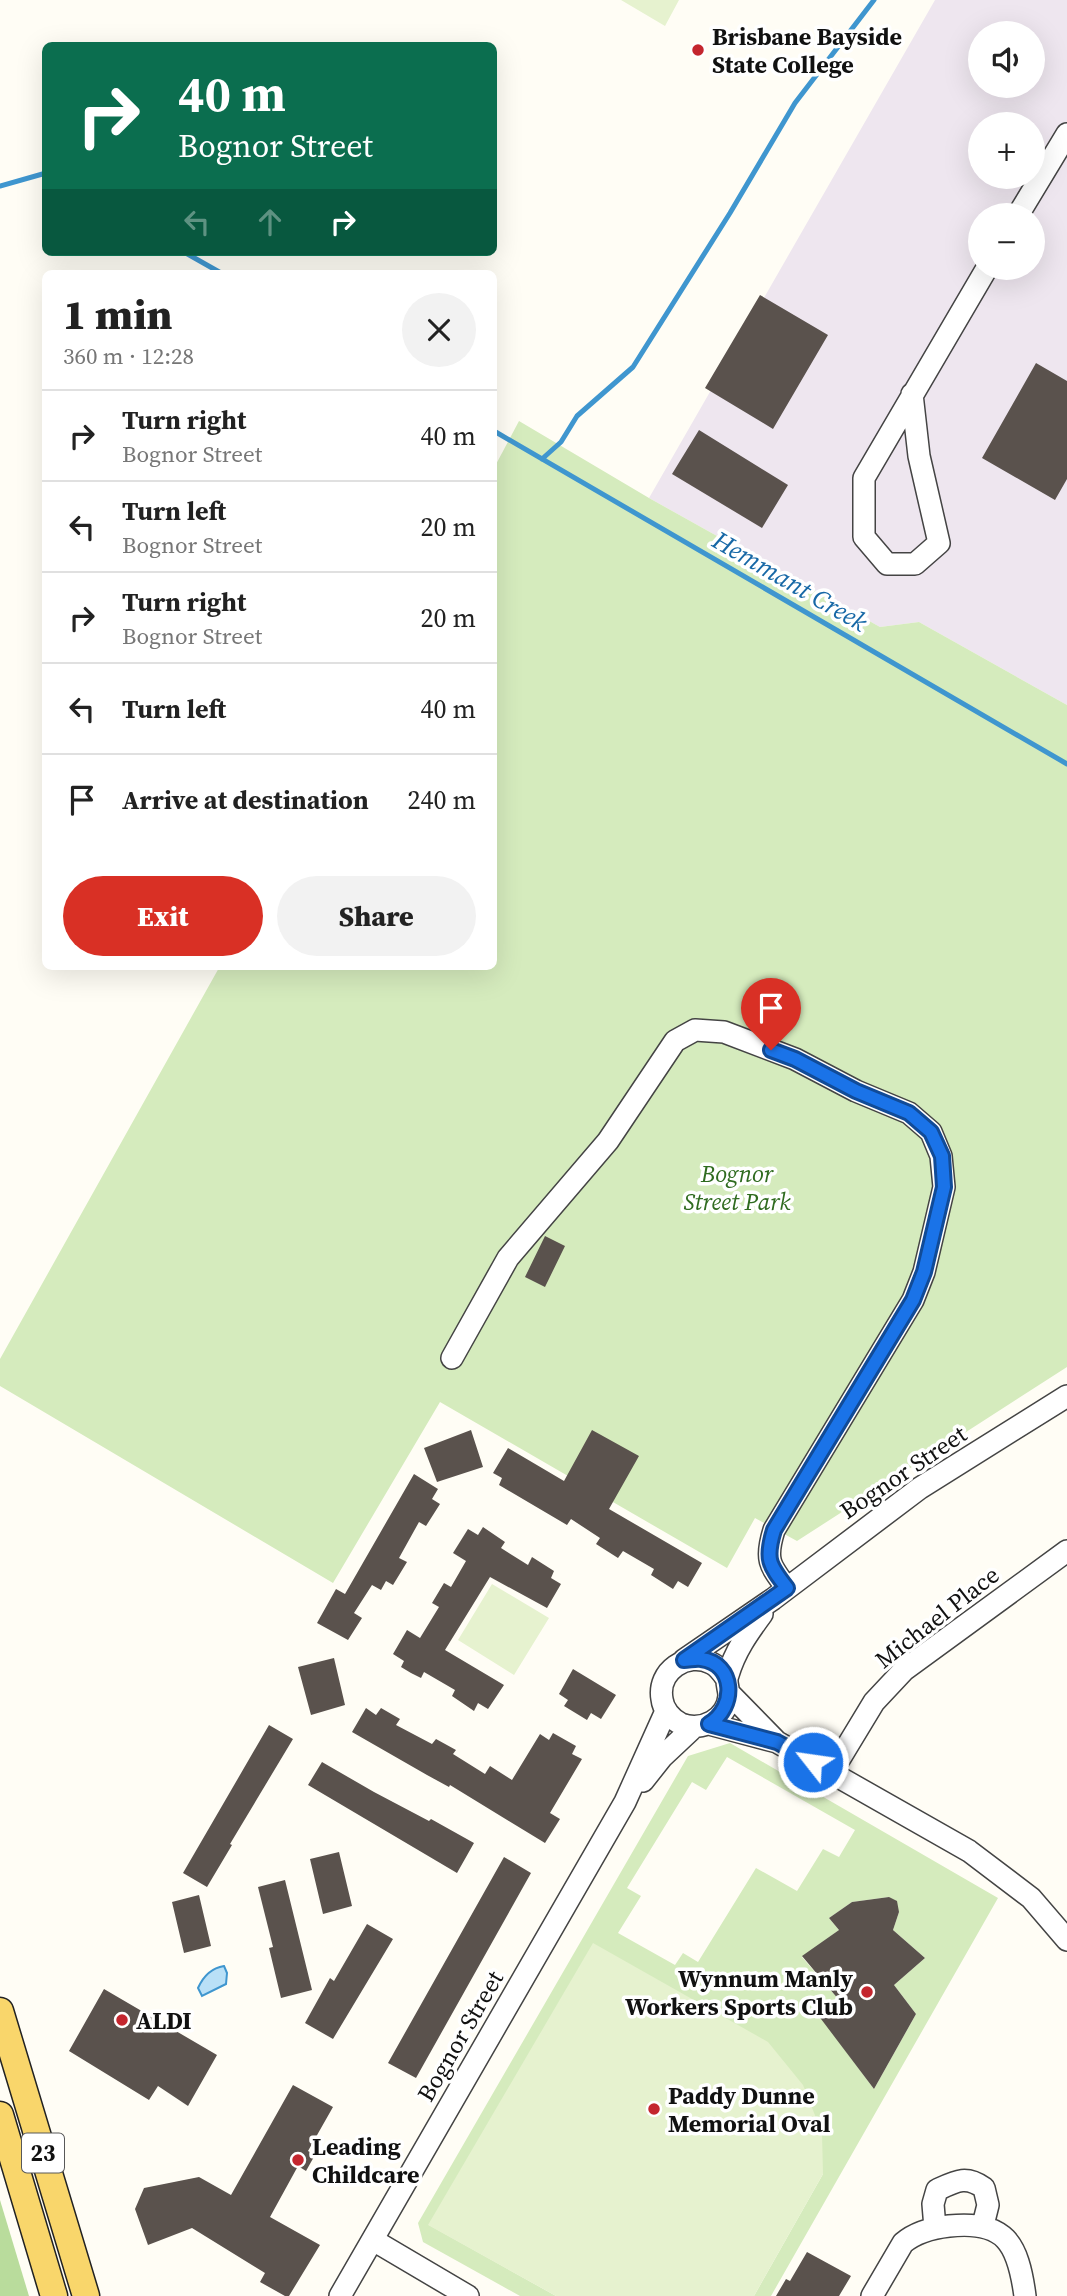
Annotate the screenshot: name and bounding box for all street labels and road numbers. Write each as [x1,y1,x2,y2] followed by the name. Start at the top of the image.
[833,1417,973,1527] street label: Bognor Street
[868,1558,1006,1676] street label: Michael Place
[409,1964,511,2108] street label: Bognor Street
[22,2134,64,2172] road number: 23

